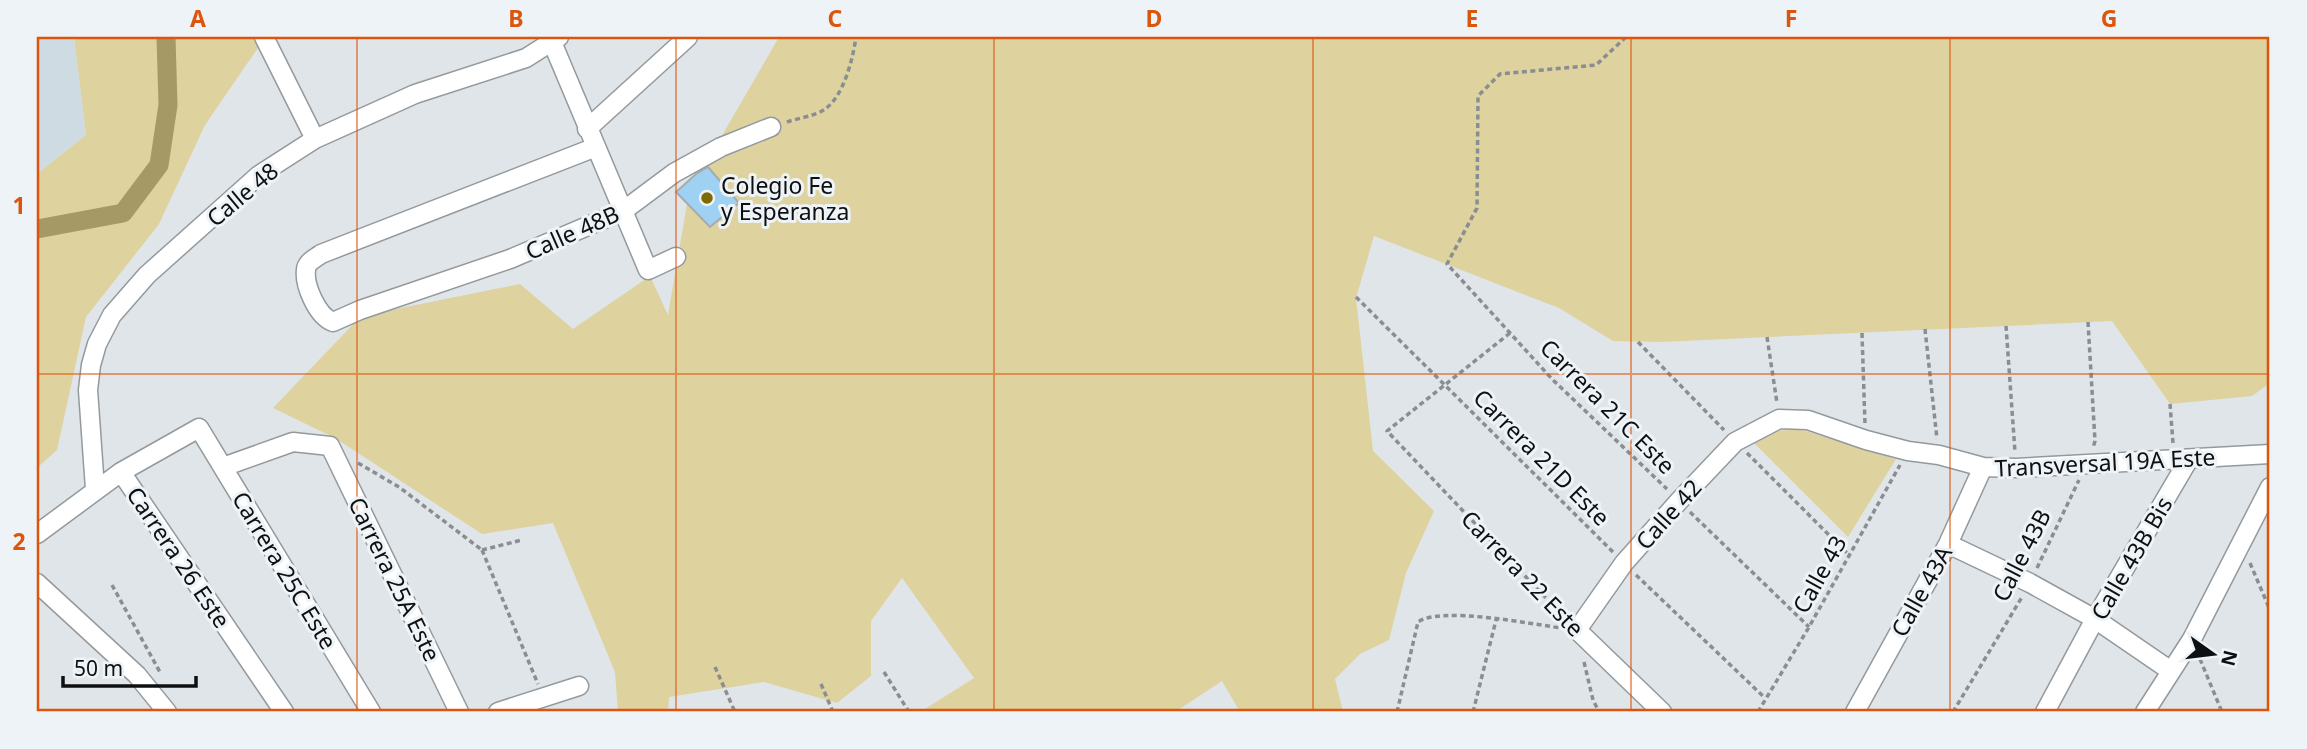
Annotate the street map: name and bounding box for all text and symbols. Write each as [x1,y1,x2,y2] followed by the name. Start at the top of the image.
[190,2,206,34] text: A
[508,2,524,34] text: B
[828,2,843,34] text: C
[1146,2,1162,34] text: D
[1466,2,1478,34] text: E
[1785,2,1797,34] text: F
[2101,2,2117,34] text: G
[199,155,285,233] street label: Calle 48
[721,169,850,227] place label: Colegio Fe y Esperanza
[12,189,26,221] text: 1
[699,190,715,206] marker: Colegio Fe y Esperanza
[520,197,624,267] street label: Calle 48B
[1533,331,1683,481] street label: Carrera 21C Este
[1467,382,1617,532] street label: Carrera 21D Este
[1994,440,2216,484] street label: Transversal 19A Este
[1628,472,1708,556] street label: Calle 42
[120,480,238,634] street label: Carrera 26 Este
[225,485,345,655] street label: Carrera 25C Este
[2083,491,2179,625] street label: Calle 43B Bis
[341,492,449,666] street label: Carrera 25A Este
[1454,503,1592,643] street label: Carrera 22 Este
[1984,503,2058,607] street label: Calle 43B
[12,525,26,557] text: 2
[1785,529,1853,619] street label: Calle 43
[1883,540,1959,642] street label: Calle 43A
[2178,620,2248,690] north arrow
[63,644,196,688] scale bar
[2215,647,2244,669] text: N
[74,654,123,682] text: 50 m

